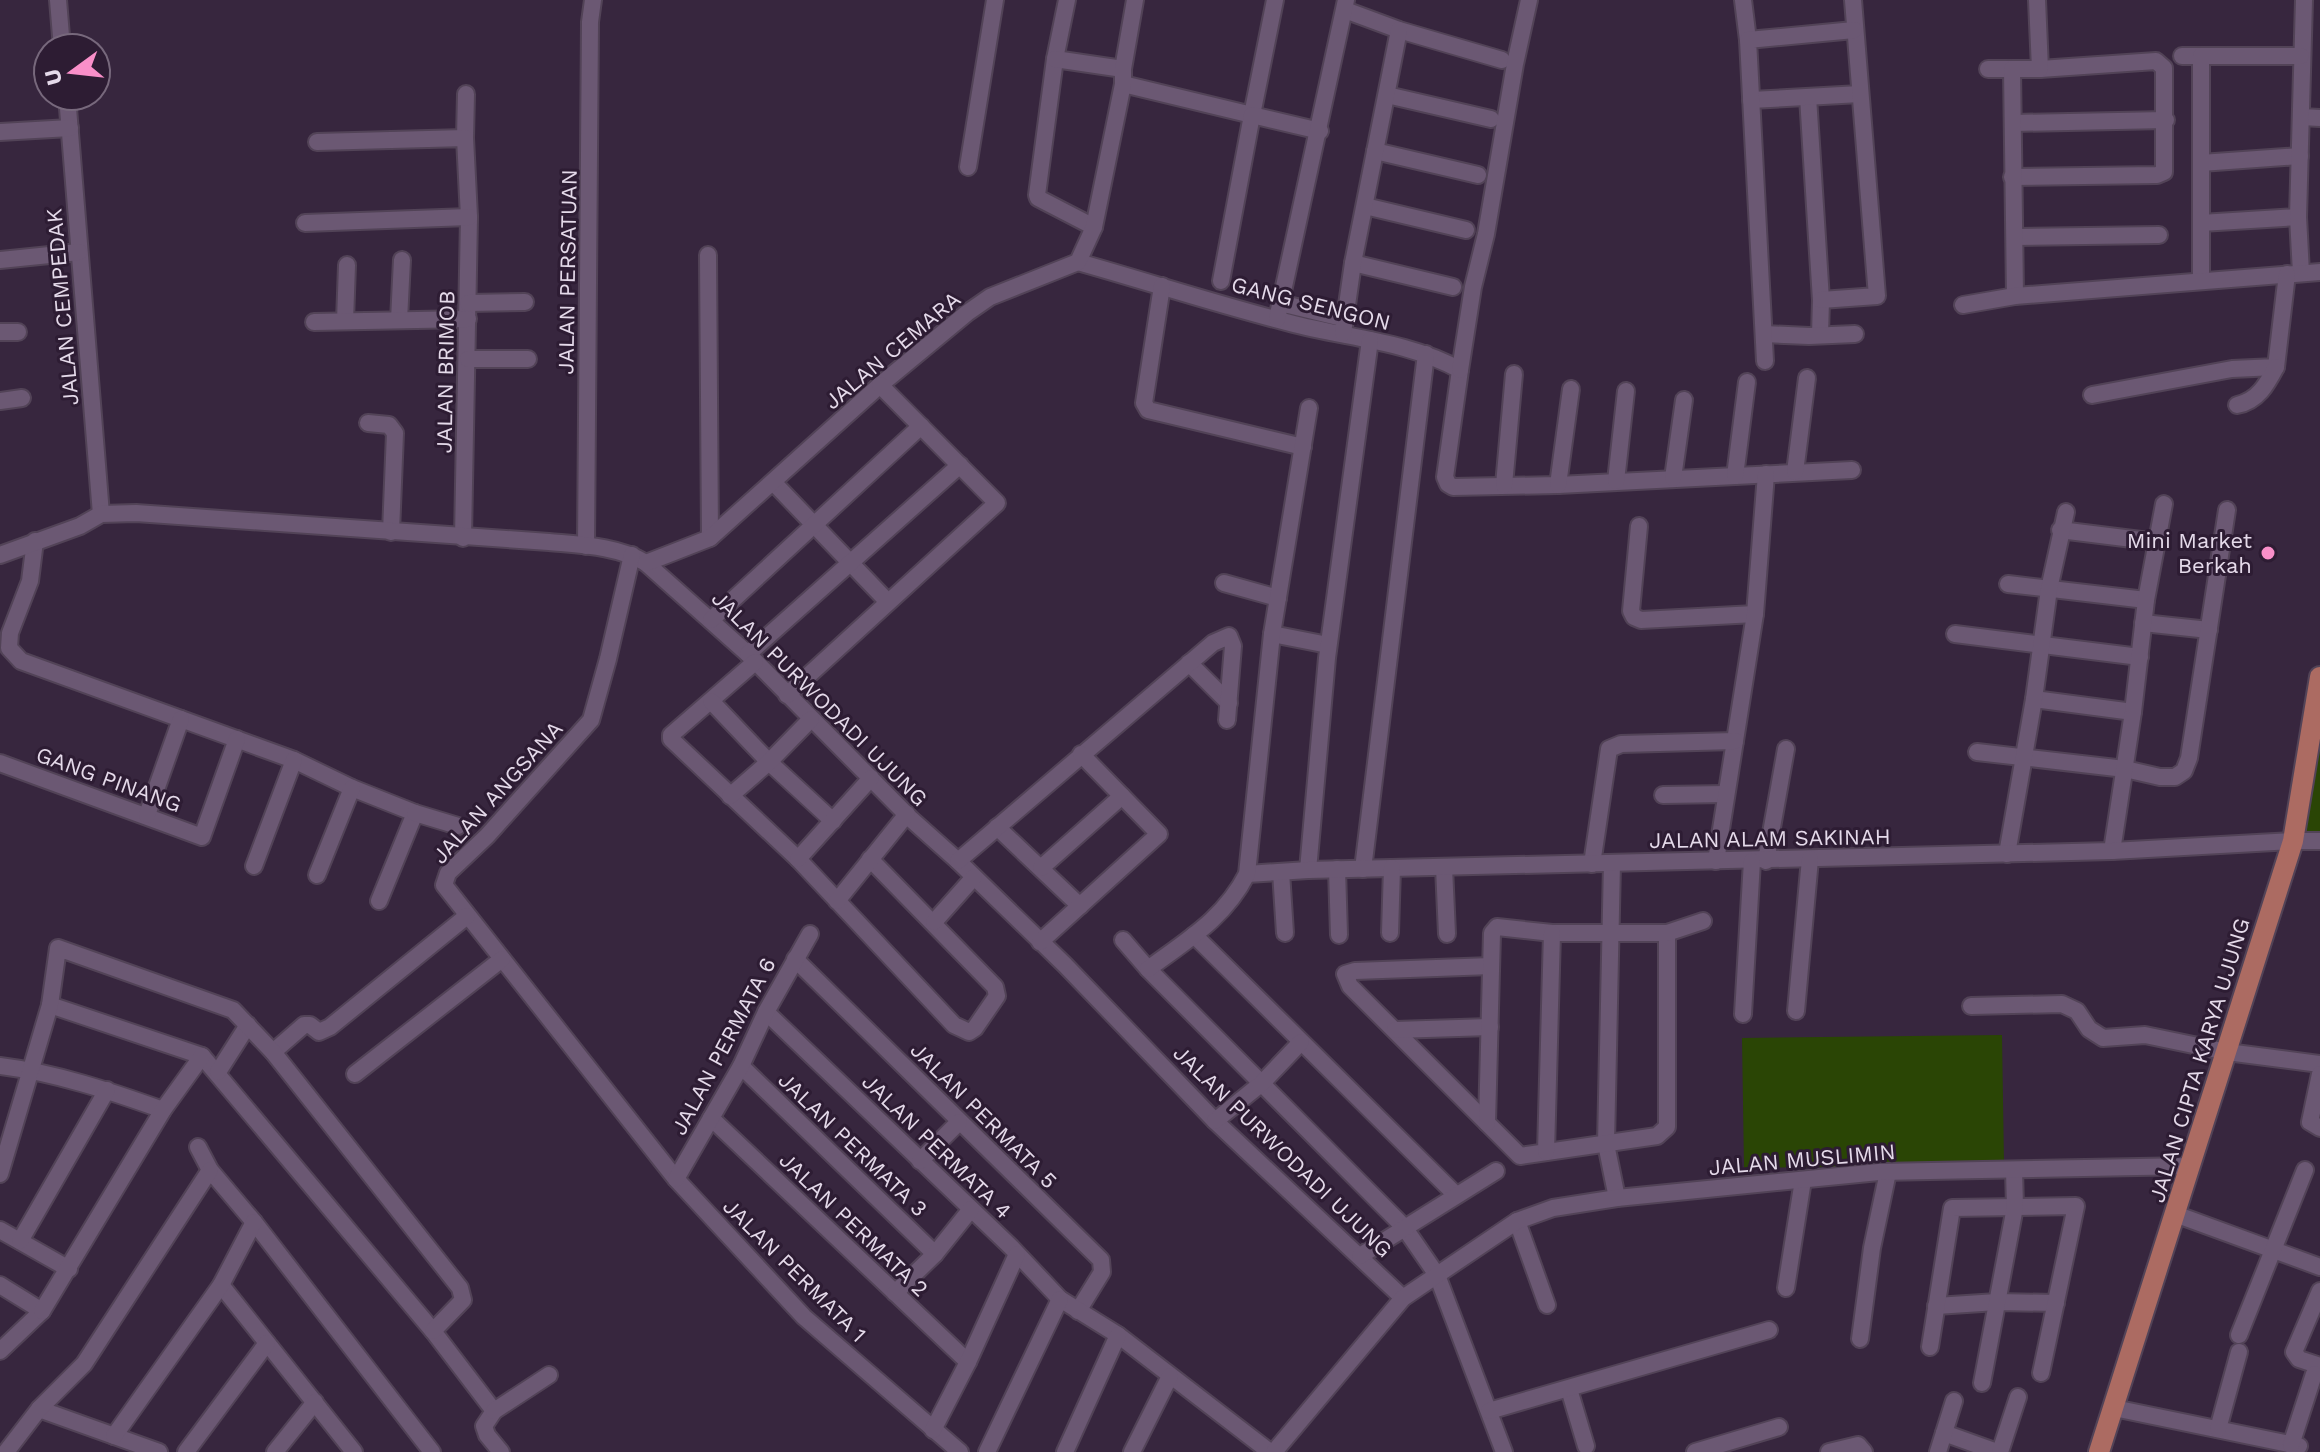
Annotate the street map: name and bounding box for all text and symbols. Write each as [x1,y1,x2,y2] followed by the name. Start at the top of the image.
[32,32,112,112] north arrow
[39,66,67,88] text: U
[553,169,582,375] street label: JALAN PERSATUAN
[41,207,84,406] street label: JALAN CEMPEDAK
[1229,272,1393,335] street label: GANG SENGON
[819,286,965,414] street label: JALAN CEMARA
[432,290,459,454] street label: JALAN BRIMOB
[2127,528,2252,578] place label: Mini Market Berkah
[2259,544,2277,562] marker: Mini Market Berkah
[707,586,932,811] street label: JALAN PURWODADI UJUNG
[427,716,568,869] street label: JALAN ANGSANA
[33,742,185,817] street label: GANG PINANG
[1649,824,1891,853] street label: JALAN ALAM SAKINAH
[2144,915,2255,1205] street label: JALAN CIPTA KARYA UJUNG
[666,953,781,1139] street label: JALAN PERMATA 6
[905,1037,1062,1194] street label: JALAN PERMATA 5
[1168,1040,1397,1263] street label: JALAN PURWODADI UJUNG
[773,1067,932,1222] street label: JALAN PERMATA 3
[857,1069,1016,1224] street label: JALAN PERMATA 4
[1708,1139,1896,1180] street label: JALAN MUSLIMIN
[774,1147,933,1302] street label: JALAN PERMATA 2
[718,1194,871,1347] street label: JALAN PERMATA 1

